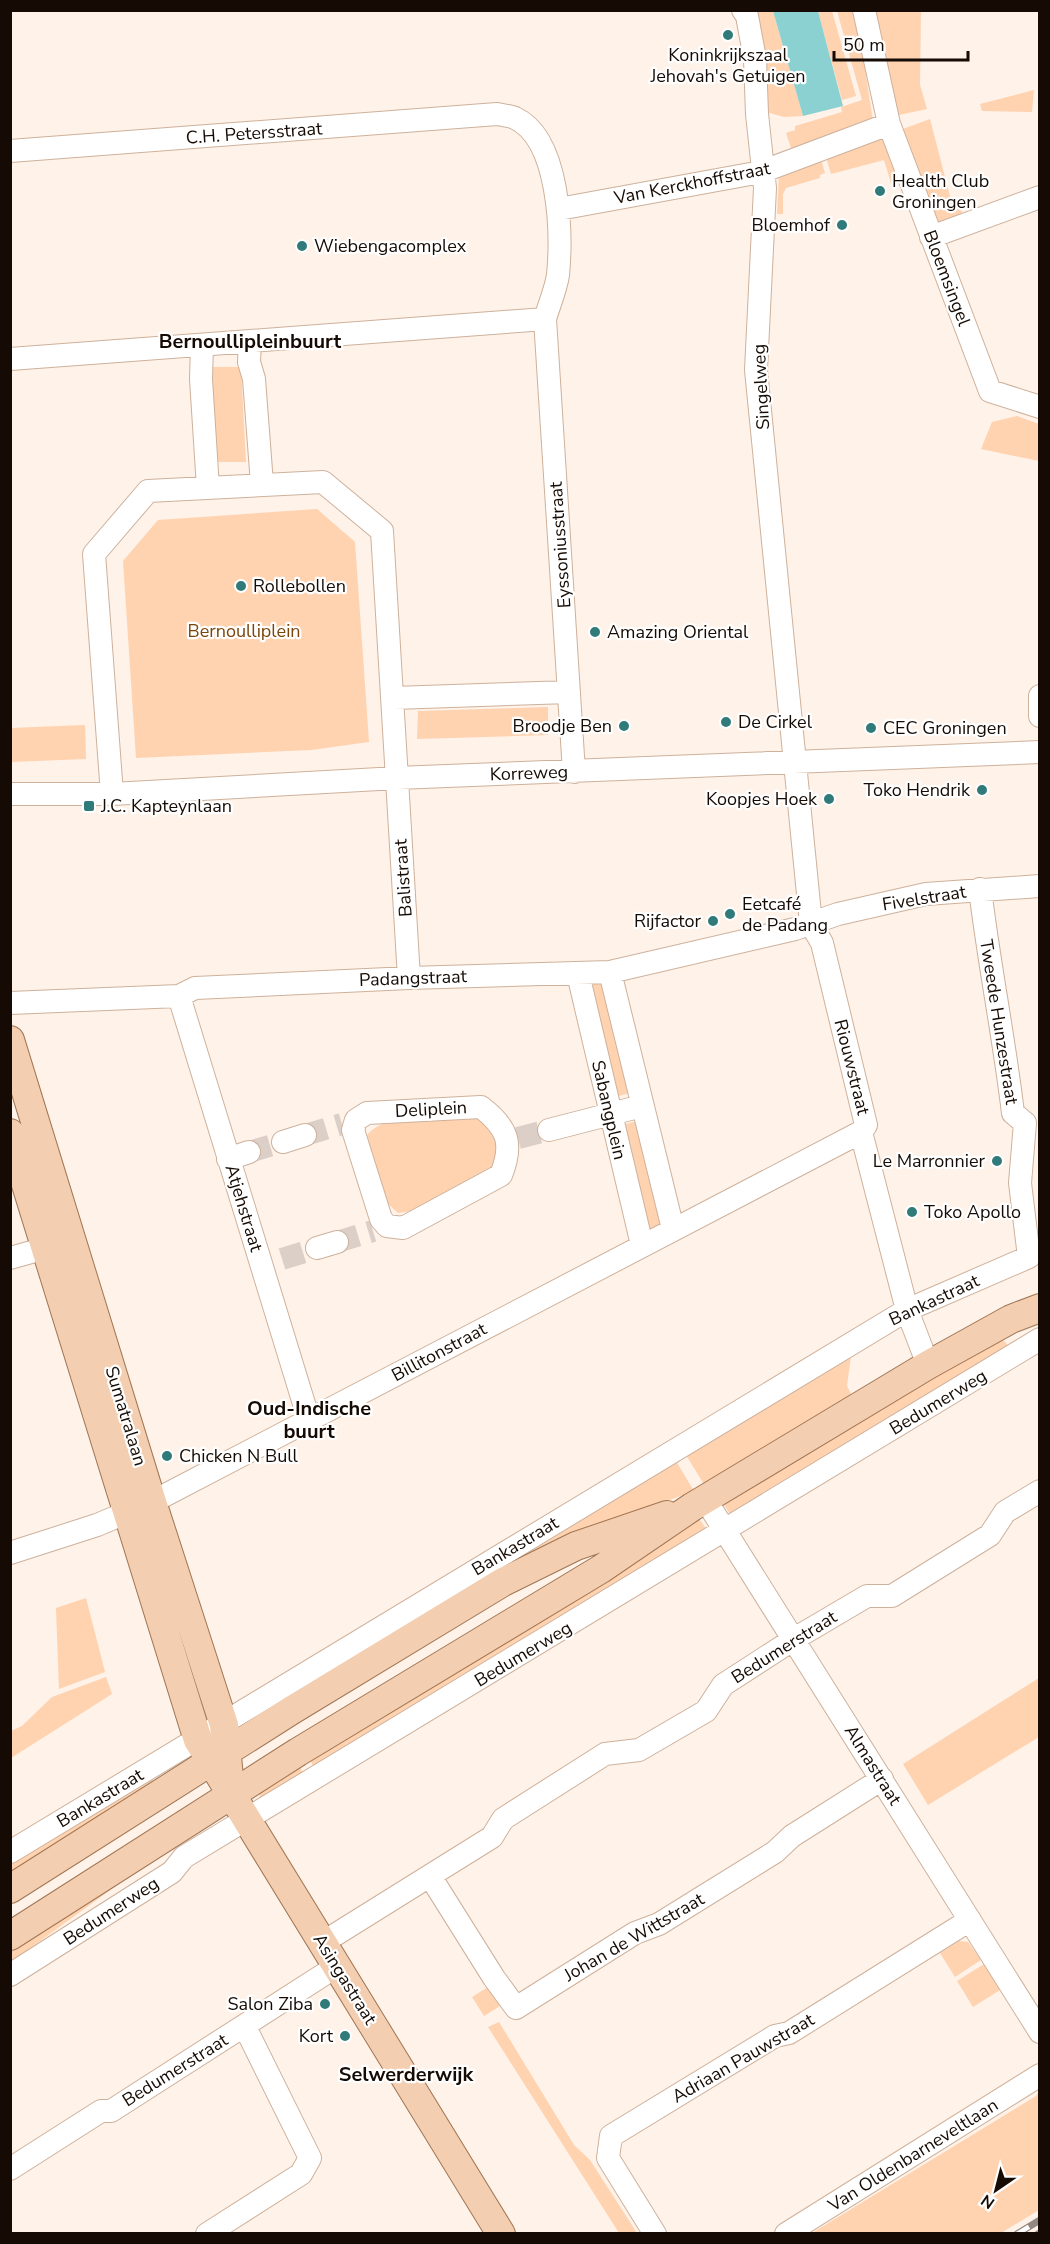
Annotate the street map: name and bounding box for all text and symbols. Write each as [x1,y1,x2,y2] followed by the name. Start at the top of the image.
[834,24,968,62] scale bar
[721,28,735,42] marker: Koninkrijkszaal Jehovah's Getuigen
[843,33,885,57] text: 50 m
[649,43,806,88] place label: Koninkrijkszaal Jehovah's Getuigen
[185,116,324,150] street label: C.H. Petersstraat
[611,156,773,210] street label: Van Kerckhoffstraat
[892,169,989,214] place label: Health Club Groningen
[873,184,887,198] marker: Health Club Groningen
[751,213,831,237] place label: Bloemhof
[835,218,849,232] marker: Bloemhof
[918,227,977,330] street label: Bloemsingel
[314,234,467,258] place label: Wiebengacomplex
[295,239,309,253] marker: Wiebengacomplex
[159,328,341,355] district label: Bernoullipleinbuurt
[747,344,775,430] street label: Singelweg
[544,480,576,609] street label: Eyssoniusstraat
[253,574,346,598] place label: Rollebollen
[234,579,248,593] marker: Rollebollen
[187,619,301,643] park label: Bernoulliplein
[607,620,749,644] place label: Amazing Oriental
[588,625,602,639] marker: Amazing Oriental
[738,710,813,734] place label: De Cirkel
[513,714,612,738] place label: Broodje Ben
[719,715,733,729] marker: De Cirkel
[883,716,1007,740] place label: CEC Groningen
[617,719,631,733] marker: Broodje Ben
[864,721,878,735] marker: CEC Groningen
[489,760,569,786] street label: Korreweg
[864,778,971,802] place label: Toko Hendrik
[975,783,989,797] marker: Toko Hendrik
[706,787,818,811] place label: Koopjes Hoek
[822,792,836,806] marker: Koopjes Hoek
[100,794,232,818] place label: J.C. Kapteynlaan
[82,799,96,813] marker: J.C. Kapteynlaan
[388,838,418,918] street label: Balistraat
[880,879,968,916] street label: Fivelstraat
[742,892,828,937] place label: Eetcafé de Padang
[723,907,737,921] marker: Eetcafé de Padang
[634,909,702,933] place label: Rijfactor
[706,914,720,928] marker: Rijfactor
[974,938,1024,1107] street label: Tweede Hunzestraat
[359,964,468,992] street label: Padangstraat
[829,1017,876,1118] street label: Riouwstraat
[586,1058,632,1162] street label: Sabangplein
[394,1095,468,1123] street label: Deliplein
[873,1149,986,1173] place label: Le Marronnier
[990,1154,1004,1168] marker: Le Marronnier
[219,1162,269,1255] street label: Atjehstraat
[924,1200,1021,1224] place label: Toko Apollo
[905,1205,919,1219] marker: Toko Apollo
[885,1268,984,1331] street label: Bankastraat
[387,1317,491,1387] street label: Billitonstraat
[99,1363,153,1469] street label: Sumatralaan
[885,1364,991,1440] street label: Bedumerweg
[247,1395,371,1445] district label: Oud-Indische buurt
[179,1444,299,1468] place label: Chicken N Bull
[160,1449,174,1463] marker: Chicken N Bull
[467,1510,563,1581] street label: Bankastraat
[727,1605,842,1689] street label: Bedumerstraat
[470,1616,576,1692] street label: Bedumerweg
[839,1720,907,1810] street label: Almastraat
[52,1762,148,1833] street label: Bankastraat
[59,1871,163,1951] street label: Bedumerweg
[559,1887,709,1987] street label: Johan de Wittstraat
[308,1929,383,2030] street label: Asingastraat
[227,1992,313,2016] place label: Salon Ziba
[318,1997,332,2011] marker: Salon Ziba
[668,2007,819,2108] street label: Adriaan Pauwstraat
[299,2024,334,2048] place label: Kort
[118,2028,233,2112] street label: Bedumerstraat
[338,2029,352,2043] marker: Kort
[339,2061,474,2088] district label: Selwerderwijk
[823,2093,1003,2218] street label: Van Oldenbarneveltlaan
[966,2160,1026,2220] north arrow
[977,2189,999,2214] text: N

